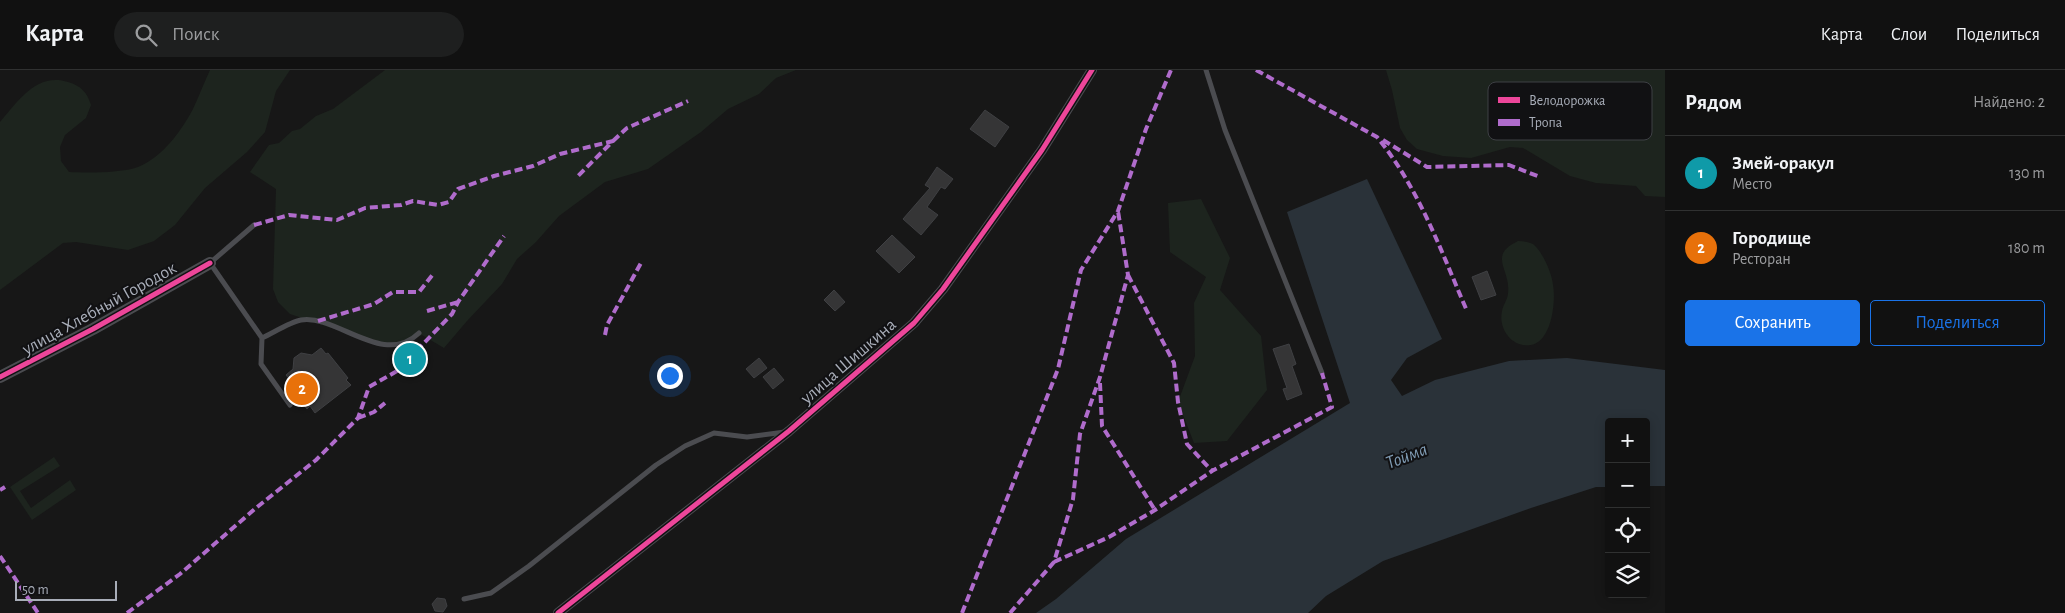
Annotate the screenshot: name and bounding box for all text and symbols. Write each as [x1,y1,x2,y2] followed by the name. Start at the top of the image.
[114,12,464,57] search box
[132,21,160,49] icon: search
[25,22,84,46] text: Карта
[172,25,219,44] text: Поиск
[1821,26,1863,44] text: Карта
[1891,26,1927,44] text: Слои
[1955,26,2040,44] text: Поделиться
[1488,82,1652,140] legend
[1685,92,1742,113] text: Рядом
[1529,94,1606,108] text: Велодорожка
[1973,94,2045,110] text: Найдено: 2
[1529,116,1563,130] text: Тропа
[1732,154,1834,173] text: Змей-оракул
[1698,165,1704,181] text: 1
[2009,165,2045,181] text: 130 m
[1732,176,1772,192] text: Место
[1732,229,1811,248] text: Городище
[1697,240,1705,256] text: 2
[2008,240,2045,256] text: 180 m
[1732,251,1791,267] text: Ресторан
[18,258,180,359] street label: улица Хлебный Городок
[1685,300,1860,346] button: Сохранить
[1870,300,2045,346] button: Поделиться
[797,316,900,409] street label: улица Шишкина
[394,340,426,378] pin: 1
[657,363,683,389] your location
[286,370,318,408] pin: 2
[1605,418,1650,598] map controls
[1605,418,1650,463] button: +
[1383,440,1430,473] water label: Тойма
[1605,463,1650,508] button: −
[1605,508,1650,553] button: locate
[1605,553,1650,598] button: layers
[15,578,118,601] scale bar
[22,583,49,597] text: 50 m

